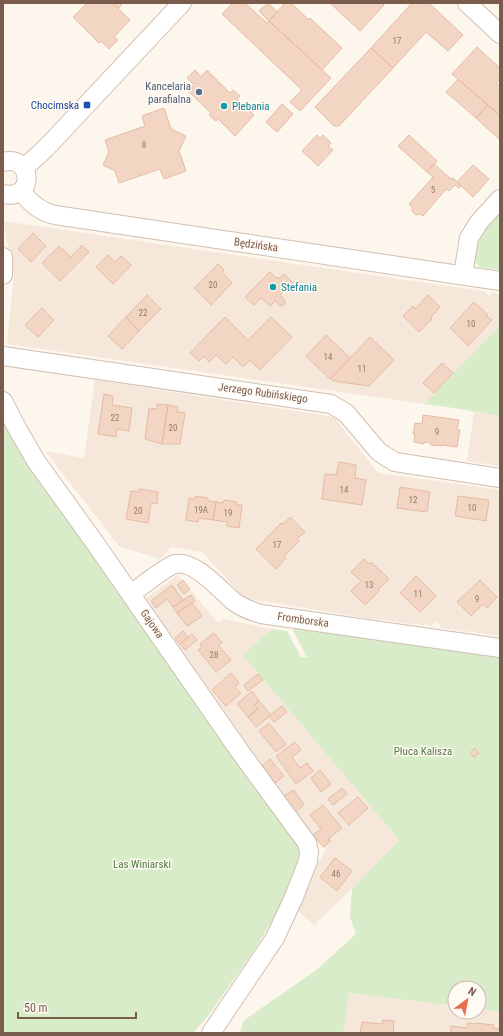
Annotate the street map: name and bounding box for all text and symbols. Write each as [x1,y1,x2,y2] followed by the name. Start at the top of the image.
[393,36,402,46] house number: 17
[145,80,191,106] place label: Kancelaria parafialna
[194,87,204,97] marker: Kancelaria parafialna
[31,99,79,112] place label: Chocimska
[82,100,92,110] marker: Chocimska
[232,100,270,113] place label: Plebania
[219,101,229,111] marker: Plebania
[142,140,146,150] house number: 8
[431,185,436,195] house number: 5
[233,235,279,255] street label: Będzińska
[209,280,217,290] house number: 20
[281,281,317,294] place label: Stefania
[268,282,278,292] marker: Stefania
[139,308,148,318] house number: 22
[467,319,475,329] house number: 10
[324,352,333,362] house number: 14
[358,364,366,374] house number: 11
[217,380,309,406] street label: Jerzego Rubińskiego
[111,413,120,423] house number: 22
[169,423,177,433] house number: 20
[435,427,439,437] house number: 9
[340,485,349,495] house number: 14
[409,495,418,505] house number: 12
[468,503,476,513] house number: 10
[194,505,208,515] house number: 19A
[134,506,142,516] house number: 20
[224,508,232,518] house number: 19
[273,540,282,550] house number: 17
[365,580,373,590] house number: 13
[414,589,422,599] house number: 11
[475,594,479,604] house number: 9
[137,607,167,641] street label: Gajowa
[276,610,330,630] street label: Fromborska
[210,650,218,660] house number: 28
[394,745,452,758] park label: Płuca Kalisza
[113,858,171,871] park label: Las Winiarski
[332,869,340,879] house number: 46
[447,980,487,1020] north arrow
[466,985,479,999] text: N
[18,994,136,1020] scale bar
[24,1001,48,1015] text: 50 m

